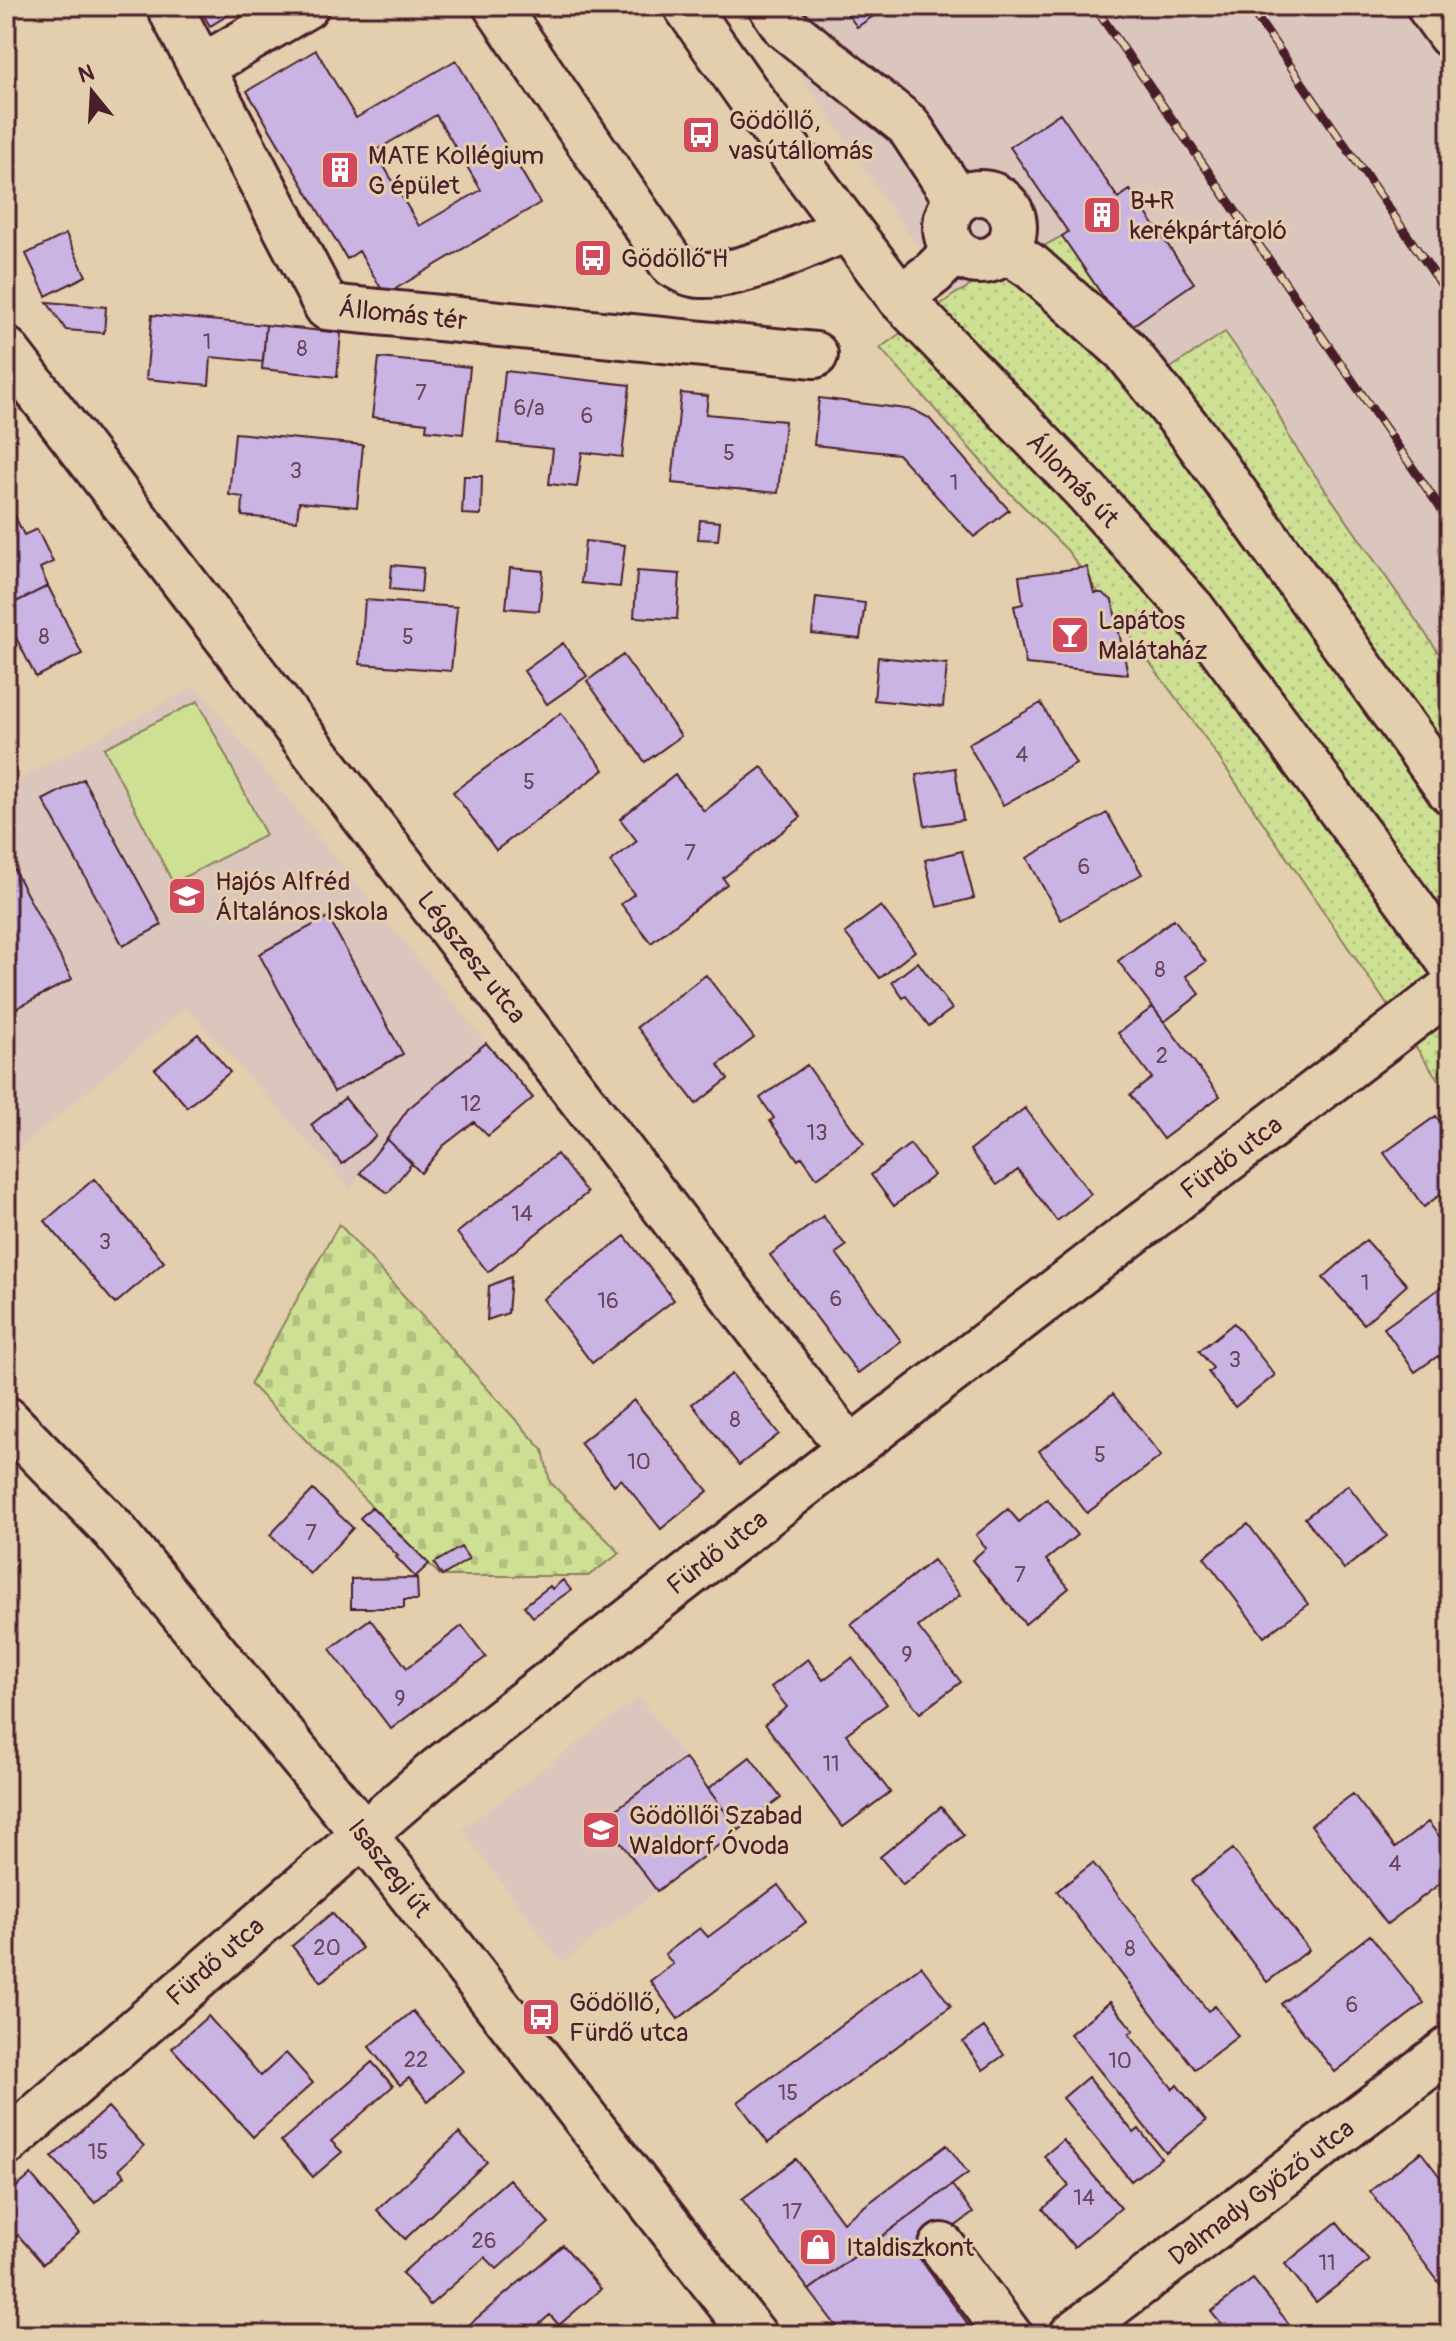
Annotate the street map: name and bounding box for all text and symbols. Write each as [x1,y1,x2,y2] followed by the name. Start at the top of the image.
[52,52,132,132] north arrow
[75,58,98,90] text: N
[728,105,873,167] place label: Gödöllő, vasútállomás
[680,114,722,156] bus stop icon: Gödöllő, vasútállomás
[368,140,544,202] place label: MATE Kollégium G épület
[319,149,361,191] building icon: MATE Kollégium G épület
[1130,185,1287,247] place label: B+R kerékpártároló
[1081,194,1123,236] building icon: B+R kerékpártároló
[572,237,614,279] bus stop icon: Gödöllő H
[621,243,728,275] place label: Gödöllő H
[337,292,469,338] street label: Állomás tér
[203,328,211,356] house number: 1
[296,335,308,363] house number: 8
[415,379,427,407] house number: 7
[514,394,544,422] house number: 6/a
[581,402,593,430] house number: 6
[1019,427,1126,535] street label: Állomás út
[723,439,735,467] house number: 5
[290,457,302,485] house number: 3
[950,469,958,497] house number: 1
[1098,605,1208,667] place label: Lapátos Malátaház
[1049,614,1091,656] bar icon: Lapátos Malátaház
[38,623,50,651] house number: 8
[402,623,414,651] house number: 5
[1016,741,1029,769] house number: 4
[523,768,535,796] house number: 5
[684,839,696,867] house number: 7
[1078,853,1090,881] house number: 6
[215,866,388,928] place label: Hajós Alfréd Általános Iskola
[166,875,208,917] school or university icon: Hajós Alfréd Általános Iskola
[410,885,533,1030] street label: Légszesz utca
[1154,956,1166,984] house number: 8
[1156,1042,1168,1070] house number: 2
[461,1090,481,1118] house number: 12
[1174,1109,1289,1206] street label: Fürdő utca
[807,1119,827,1147] house number: 13
[511,1200,533,1228] house number: 14
[99,1228,111,1256] house number: 3
[1361,1269,1369,1297] house number: 1
[830,1285,842,1313] house number: 6
[597,1287,619,1315] house number: 16
[1229,1346,1241,1374] house number: 3
[729,1406,741,1434] house number: 8
[1094,1441,1106,1469] house number: 5
[627,1448,651,1476] house number: 10
[661,1503,774,1602] street label: Fürdő utca
[305,1519,317,1547] house number: 7
[1014,1561,1026,1589] house number: 7
[901,1641,913,1669] house number: 9
[394,1685,406,1713] house number: 9
[822,1750,840,1778] house number: 11
[629,1800,803,1862] place label: Gödöllői Szabad Waldorf Óvoda
[580,1809,622,1851] school or university icon: Gödöllői Szabad Waldorf Óvoda
[341,1813,438,1925] street label: Isaszegi út
[1389,1850,1402,1878] house number: 4
[160,1911,271,2013] street label: Fürdő utca
[313,1934,341,1962] house number: 20
[1124,1935,1136,1963] house number: 8
[569,1987,688,2049] place label: Gödöllő, Fürdő utca
[1346,1991,1358,2019] house number: 6
[520,1996,562,2038] bus stop icon: Gödöllő, Fürdő utca
[404,2046,428,2074] house number: 22
[1108,2047,1132,2075] house number: 10
[778,2079,798,2107] house number: 15
[1163,2113,1361,2273] street label: Dalmady Győző utca
[88,2138,108,2166] house number: 15
[1073,2184,1095,2212] house number: 14
[782,2198,802,2226] house number: 17
[797,2226,839,2268] shop icon: Italdiszkont
[471,2227,497,2255] house number: 26
[846,2232,975,2264] place label: Italdiszkont
[1318,2249,1336,2277] house number: 11

